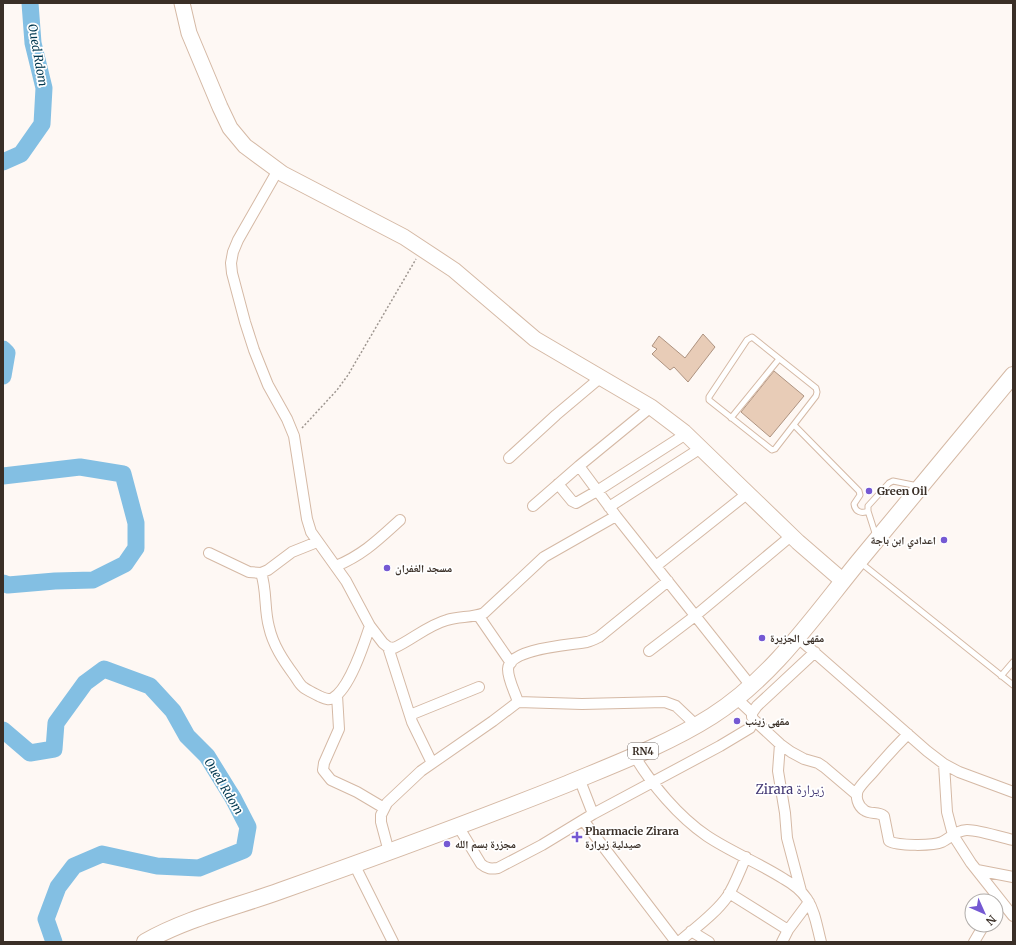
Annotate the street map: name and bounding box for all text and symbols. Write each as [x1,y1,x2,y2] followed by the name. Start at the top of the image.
[25,22,51,88] water label: Oued Rdom
[877,484,928,498] place label: Green Oil
[864,486,874,496] marker: Green Oil
[871,533,936,549] place label: اعدادي ابن باجة
[939,535,949,545] marker: اعدادي ابن باجة
[395,561,452,576] place label: مسجد الغفران
[382,563,392,573] marker: مسجد الغفران
[770,631,824,646] place label: مقهى الجزيرة
[757,633,767,643] marker: مقهى الجزيرة
[745,714,789,729] place label: مقهى زينب
[732,716,742,726] marker: مقهى زينب
[628,743,658,759] road number: RN4
[201,755,247,817] water label: Oued Rdom
[755,781,825,798] district label: Zirara زيرارة
[585,824,679,851] place label: Pharmacie Zirara صيدلية زيرارة
[572,832,582,842] marker: Pharmacie Zirara صيدلية زيرارة
[455,837,516,852] place label: مجزرة بسم الله
[442,839,452,849] marker: مجزرة بسم الله
[964,893,1004,933] north arrow
[983,912,999,928] text: N

